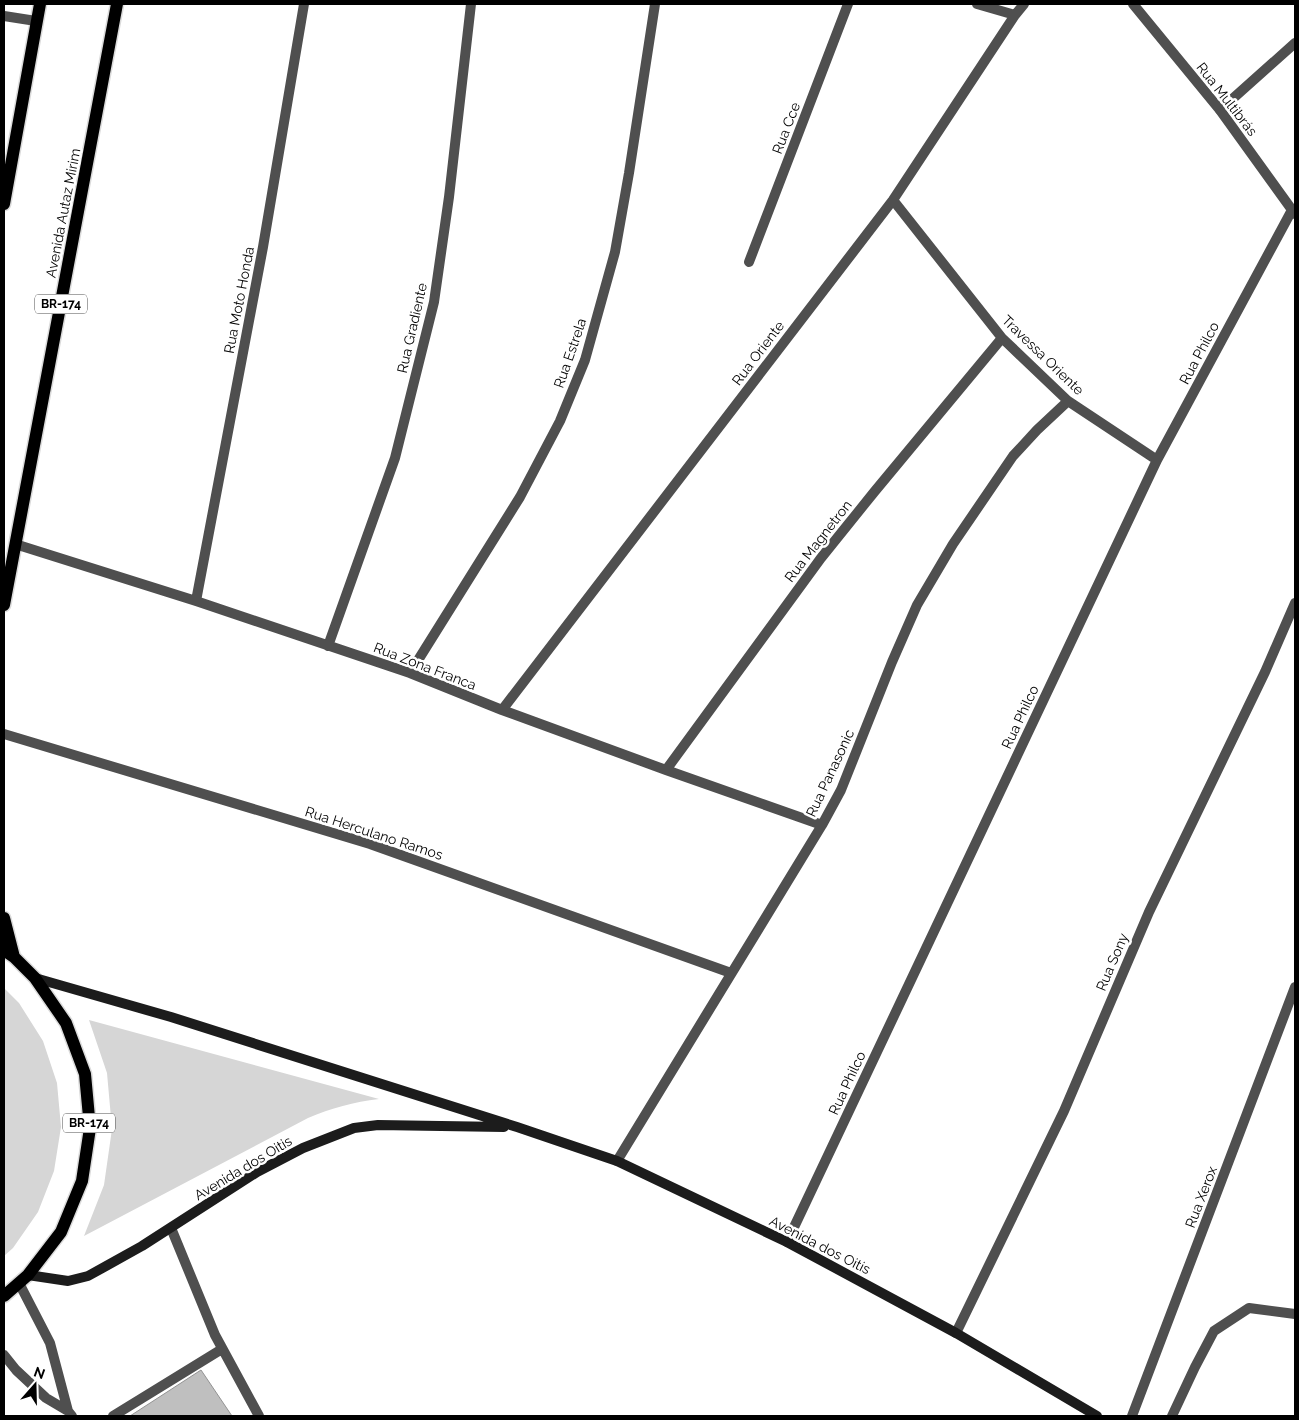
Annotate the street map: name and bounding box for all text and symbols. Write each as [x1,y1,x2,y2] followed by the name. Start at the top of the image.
[1193,59,1261,139] street label: Rua Multibrás
[769,100,803,156] street label: Rua Cce
[43,147,83,279] street label: Avenida Autaz Mirim
[221,245,257,355] street label: Rua Moto Honda
[394,281,430,375] street label: Rua Gradiente
[35,294,87,314] road number: BR-174
[999,312,1087,398] street label: Travessa Oriente
[551,316,589,390] street label: Rua Estrela
[729,318,787,388] street label: Rua Oriente
[1176,319,1222,387] street label: Rua Philco
[781,497,855,585] street label: Rua Magnetron
[371,639,479,693] street label: Rua Zona Franca
[998,683,1042,751] street label: Rua Philco
[803,726,857,819] street label: Rua Panasonic
[303,803,445,863] street label: Rua Herculano Ramos
[1093,930,1131,993] street label: Rua Sony
[825,1049,869,1117] street label: Rua Philco
[63,1114,115,1132] road number: BR-174
[191,1132,295,1203] street label: Avenida dos Oitis
[1182,1164,1220,1230] street label: Rua Xerox
[767,1213,873,1277] street label: Avenida dos Oitis
[10,1360,60,1410] north arrow
[32,1363,47,1382] text: N

